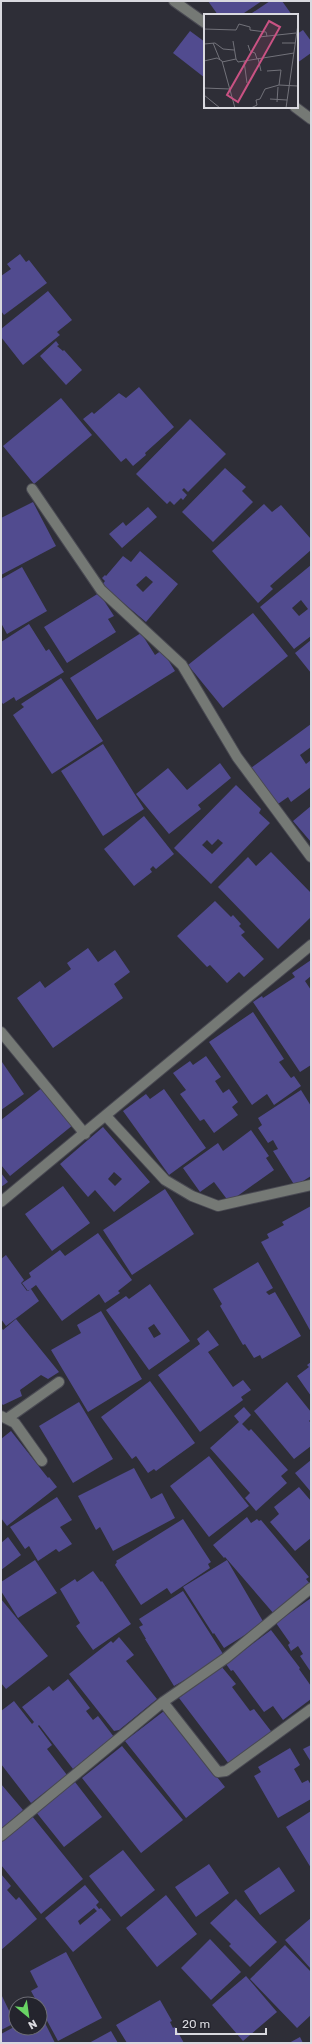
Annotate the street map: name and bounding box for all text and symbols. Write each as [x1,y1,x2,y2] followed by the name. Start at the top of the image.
[204,14,298,108] inset map
[8,1996,48,2036] north arrow
[176,2010,266,2036] scale bar
[26,2017,39,2032] text: N
[182,2017,210,2031] text: 20 m

